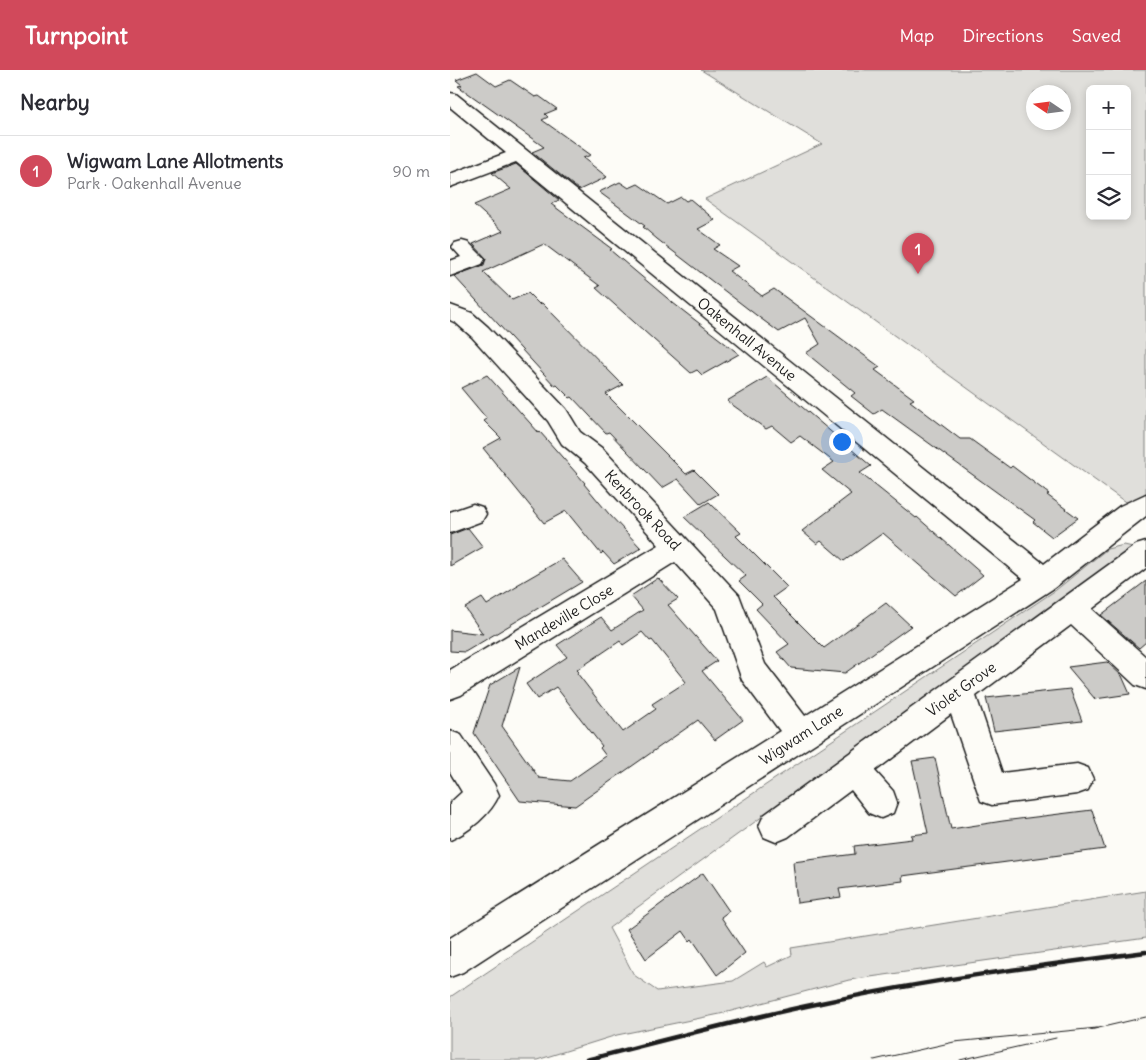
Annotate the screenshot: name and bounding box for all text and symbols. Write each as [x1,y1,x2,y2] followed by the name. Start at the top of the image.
[25,20,128,50] text: Turnpoint
[899,24,934,47] text: Map
[962,24,1044,47] text: Directions
[1072,24,1121,47] text: Saved
[1026,85,1071,130] north arrow
[1086,85,1131,220] map controls
[1086,85,1131,130] button: +
[20,89,90,116] text: Nearby
[1086,130,1131,175] button: −
[67,149,283,173] text: Wigwam Lane Allotments
[33,161,39,181] text: 1
[392,161,430,181] text: 90 m
[67,173,242,193] text: Park · Oakenhall Avenue
[1086,175,1131,220] button: layers
[902,233,934,274] pin: 1
[694,293,800,385] street label: Oakenhall Avenue
[829,429,855,455] your location
[601,466,685,554] street label: Kenbrook Road
[511,580,617,654] street label: Mandeville Close
[922,657,1000,721] street label: Violet Grove
[756,701,846,769] street label: Wigwam Lane

